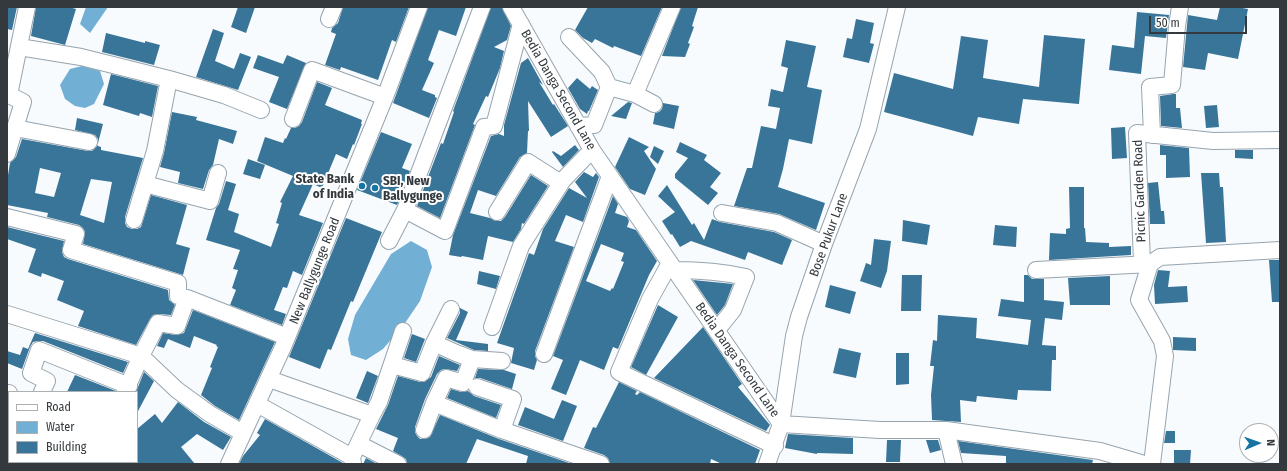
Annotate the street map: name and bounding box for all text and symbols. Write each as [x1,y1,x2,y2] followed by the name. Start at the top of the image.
[1151,8,1249,34] scale bar
[1156,16,1180,30] text: 50 m
[517,27,599,153] street label: Bedia Danga Second Lane
[1130,139,1150,243] street label: Picnic Garden Road
[296,171,354,202] place label: State Bank of India
[383,173,442,204] place label: SBI, New Ballygunge
[357,181,367,191] marker: State Bank of India
[370,183,380,193] marker: SBI, New Ballygunge
[807,191,851,279] street label: Bose Pukur Lane
[286,215,344,327] street label: New Ballygunge Road
[692,300,782,420] street label: Bedia Danga Second Lane
[8,391,138,463] legend
[46,400,71,414] text: Road
[46,420,74,434] text: Water
[1239,423,1279,463] north arrow
[1264,439,1277,446] text: N
[46,440,86,454] text: Building

